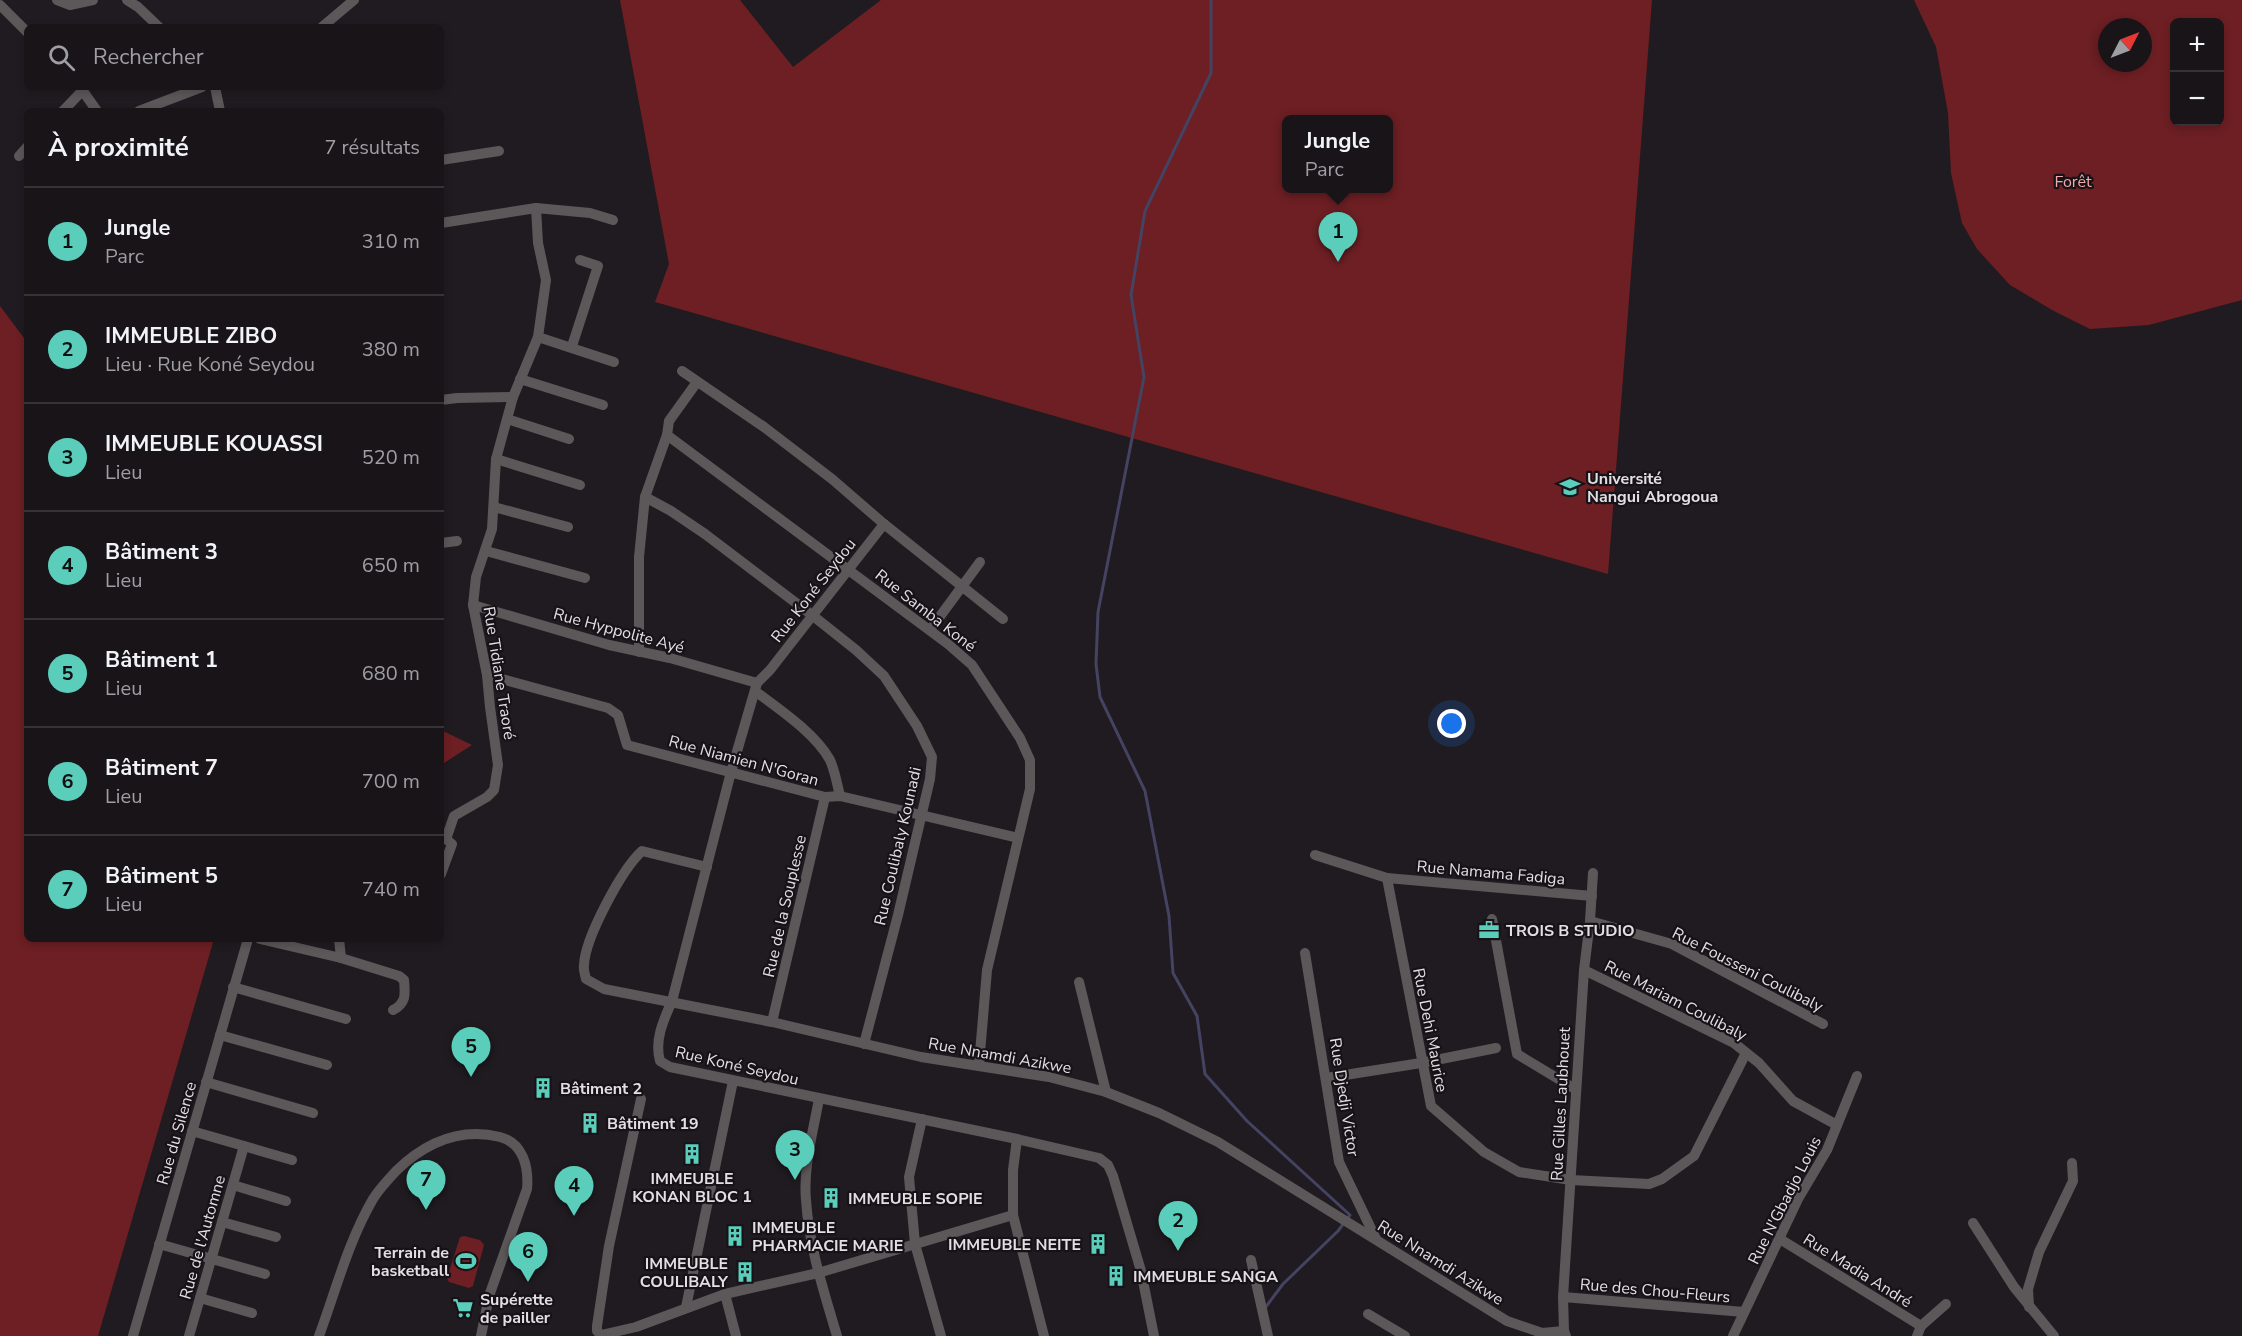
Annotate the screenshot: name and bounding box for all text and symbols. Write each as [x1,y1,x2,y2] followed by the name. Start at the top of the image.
[2098,18,2152,72] north arrow
[2170,18,2224,126] map controls
[2170,18,2224,72] button: +
[24,24,444,90] search box
[45,41,78,74] icon: search
[93,42,204,72] text: Rechercher
[2170,72,2224,126] button: −
[1282,115,1393,193] popup
[1305,126,1370,156] text: Jungle
[48,130,189,165] text: À proximité
[324,134,420,161] text: 7 résultats
[1305,156,1344,183] text: Parc
[2054,171,2092,193] park label: Forêt
[1318,212,1358,262] pin: 1
[105,213,171,243] text: Jungle
[62,228,74,255] text: 1
[362,228,420,255] text: 310 m
[105,243,144,270] text: Parc
[105,321,277,351] text: IMMEUBLE ZIBO
[62,336,74,363] text: 2
[362,336,420,363] text: 380 m
[105,351,315,378] text: Lieu · Rue Koné Seydou
[105,429,323,459] text: IMMEUBLE KOUASSI
[62,444,74,471] text: 3
[362,444,420,471] text: 520 m
[105,459,142,486] text: Lieu
[1587,468,1718,508] place label: Université Nangui Abrogoua
[1558,475,1582,499] school or university icon: Université Nangui Abrogoua
[766,534,861,647] street label: Rue Koné Seydou
[105,537,218,567] text: Bâtiment 3
[62,552,74,579] text: 4
[362,552,420,579] text: 650 m
[870,564,980,657] street label: Rue Samba Koné
[105,567,142,594] text: Lieu
[551,603,687,659] street label: Rue Hyppolite Ayé
[478,605,520,741] street label: Rue Tidiane Traoré
[105,645,218,675] text: Bâtiment 1
[62,660,74,687] text: 5
[362,660,420,687] text: 680 m
[105,675,142,702] text: Lieu
[1437,709,1466,738] your location
[666,730,821,792] street label: Rue Niamien N'Goran
[105,753,218,783] text: Bâtiment 7
[869,765,927,928] street label: Rue Coulibaly Kounadi
[62,768,74,795] text: 6
[362,768,420,795] text: 700 m
[105,783,142,810] text: Lieu
[758,833,812,980] street label: Rue de la Souplesse
[1416,856,1566,890] street label: Rue Namama Fadiga
[105,861,218,891] text: Bâtiment 5
[62,876,74,903] text: 7
[362,876,420,903] text: 740 m
[105,891,142,918] text: Lieu
[1477,918,1501,942] office icon: TROIS B STUDIO
[1506,920,1634,942] place label: TROIS B STUDIO
[1668,922,1827,1018] street label: Rue Fousseni Coulibaly
[1600,955,1751,1047] street label: Rue Mariam Coulibaly
[1407,966,1453,1094] street label: Rue Dehi Maurice
[1546,1026,1576,1181] street label: Rue Gilles Laubhouet
[452,1028,490,1077] pin: 5
[927,1033,1073,1079] street label: Rue Nnamdi Azikwe
[1324,1036,1364,1158] street label: Rue Djedji Victor
[673,1041,801,1091] street label: Rue Koné Seydou
[531,1076,555,1100] building icon: Bâtiment 2
[560,1078,642,1100] place label: Bâtiment 2
[152,1079,202,1187] street label: Rue du Silence
[578,1111,602,1135] building icon: Bâtiment 19
[607,1113,699,1135] place label: Bâtiment 19
[776,1130,814,1180] pin: 3
[1743,1133,1827,1268] street label: Rue N'Gbadjo Louis
[680,1142,704,1166] building icon: IMMEUBLE KONAN BLOC 1
[406,1160,446,1210] pin: 7
[554,1166,594,1216] pin: 4
[632,1168,752,1208] place label: IMMEUBLE KONAN BLOC 1
[175,1173,231,1302] street label: Rue de l'Automne
[819,1186,843,1210] building icon: IMMEUBLE SOPIE
[848,1188,983,1210] place label: IMMEUBLE SOPIE
[1158,1202,1198,1251] pin: 2
[1373,1215,1508,1311] street label: Rue Nnamdi Azikwe
[752,1217,903,1257] place label: IMMEUBLE PHARMACIE MARIE
[723,1224,747,1248] building icon: IMMEUBLE PHARMACIE MARIE
[1799,1229,1916,1313] street label: Rue Madia André
[508,1232,548,1282] pin: 6
[1086,1232,1110,1256] building icon: IMMEUBLE NEITE
[948,1234,1081,1256] place label: IMMEUBLE NEITE
[371,1242,449,1282] place label: Terrain de basketball
[454,1249,478,1273] sports icon: Terrain de basketball
[640,1253,729,1293] place label: IMMEUBLE COULIBALY
[733,1260,757,1284] building icon: IMMEUBLE COULIBALY
[1104,1264,1128,1288] building icon: IMMEUBLE SANGA
[1133,1266,1278,1288] place label: IMMEUBLE SANGA
[1579,1273,1731,1309] street label: Rue des Chou-Fleurs
[480,1289,553,1329] place label: Supérette de pailler
[451,1296,475,1320] supermarket icon: Supérette de pailler

